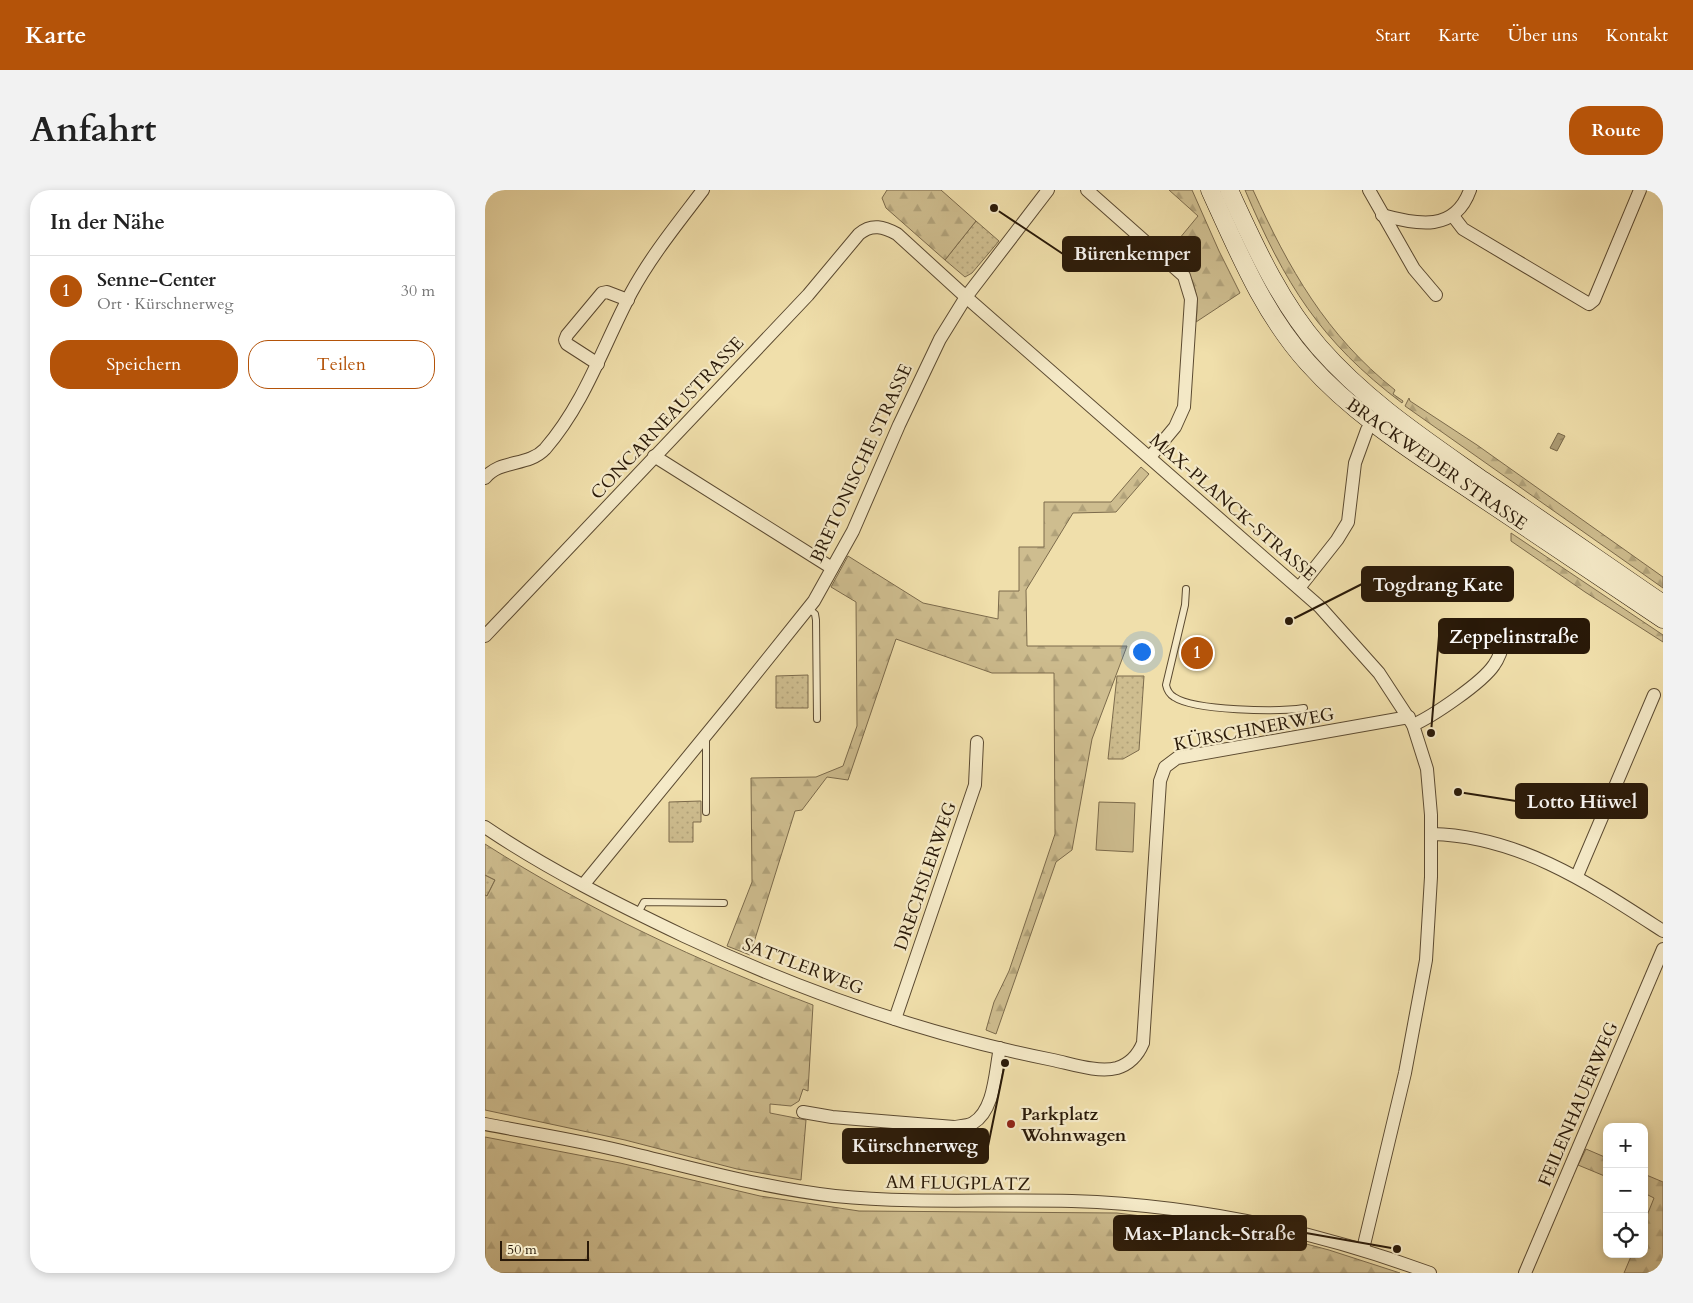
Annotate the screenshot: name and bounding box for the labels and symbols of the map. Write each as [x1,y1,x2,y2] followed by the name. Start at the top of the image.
[1063,237,1200,271] callout: Bürenkemper
[1074,241,1191,267] text: Bürenkemper
[585,331,750,505] street label: CONCARNEAUSTRASSE
[804,360,919,567] street label: BRETONISCHE STRASSE
[1341,392,1532,536] street label: BRACKWEDER STRASSE
[1144,428,1321,587] street label: MAX-PLANCK-STRASSE
[1362,567,1513,601] callout: Togdrang Kate
[1372,572,1504,598] text: Togdrang Kate
[1439,619,1589,653] callout: Zeppelinstraße
[1449,624,1579,650] text: Zeppelinstraße
[1181,634,1213,672] pin: 1
[1129,639,1155,665] your location
[1172,702,1336,757] street label: KÜRSCHNERWEG
[1516,784,1647,818] callout: Lotto Hüwel
[1527,789,1638,815] text: Lotto Hüwel
[888,798,963,954] street label: DRECHSLERWEG
[739,932,867,1001] street label: SATTLERWEG
[1533,1018,1624,1190] street label: FEILENHAUERWEG
[1020,1102,1127,1148] place label: Parkplatz Wohnwagen
[1005,1118,1017,1130] marker: Parkplatz Wohnwagen
[843,1129,988,1163] callout: Kürschnerweg
[852,1133,979,1159] text: Kürschnerweg
[885,1170,1031,1197] street label: AM FLUGPLATZ
[1114,1216,1306,1250] callout: Max-Planck-Straße
[1124,1221,1296,1247] text: Max-Planck-Straße
[500,1238,589,1261] scale bar

